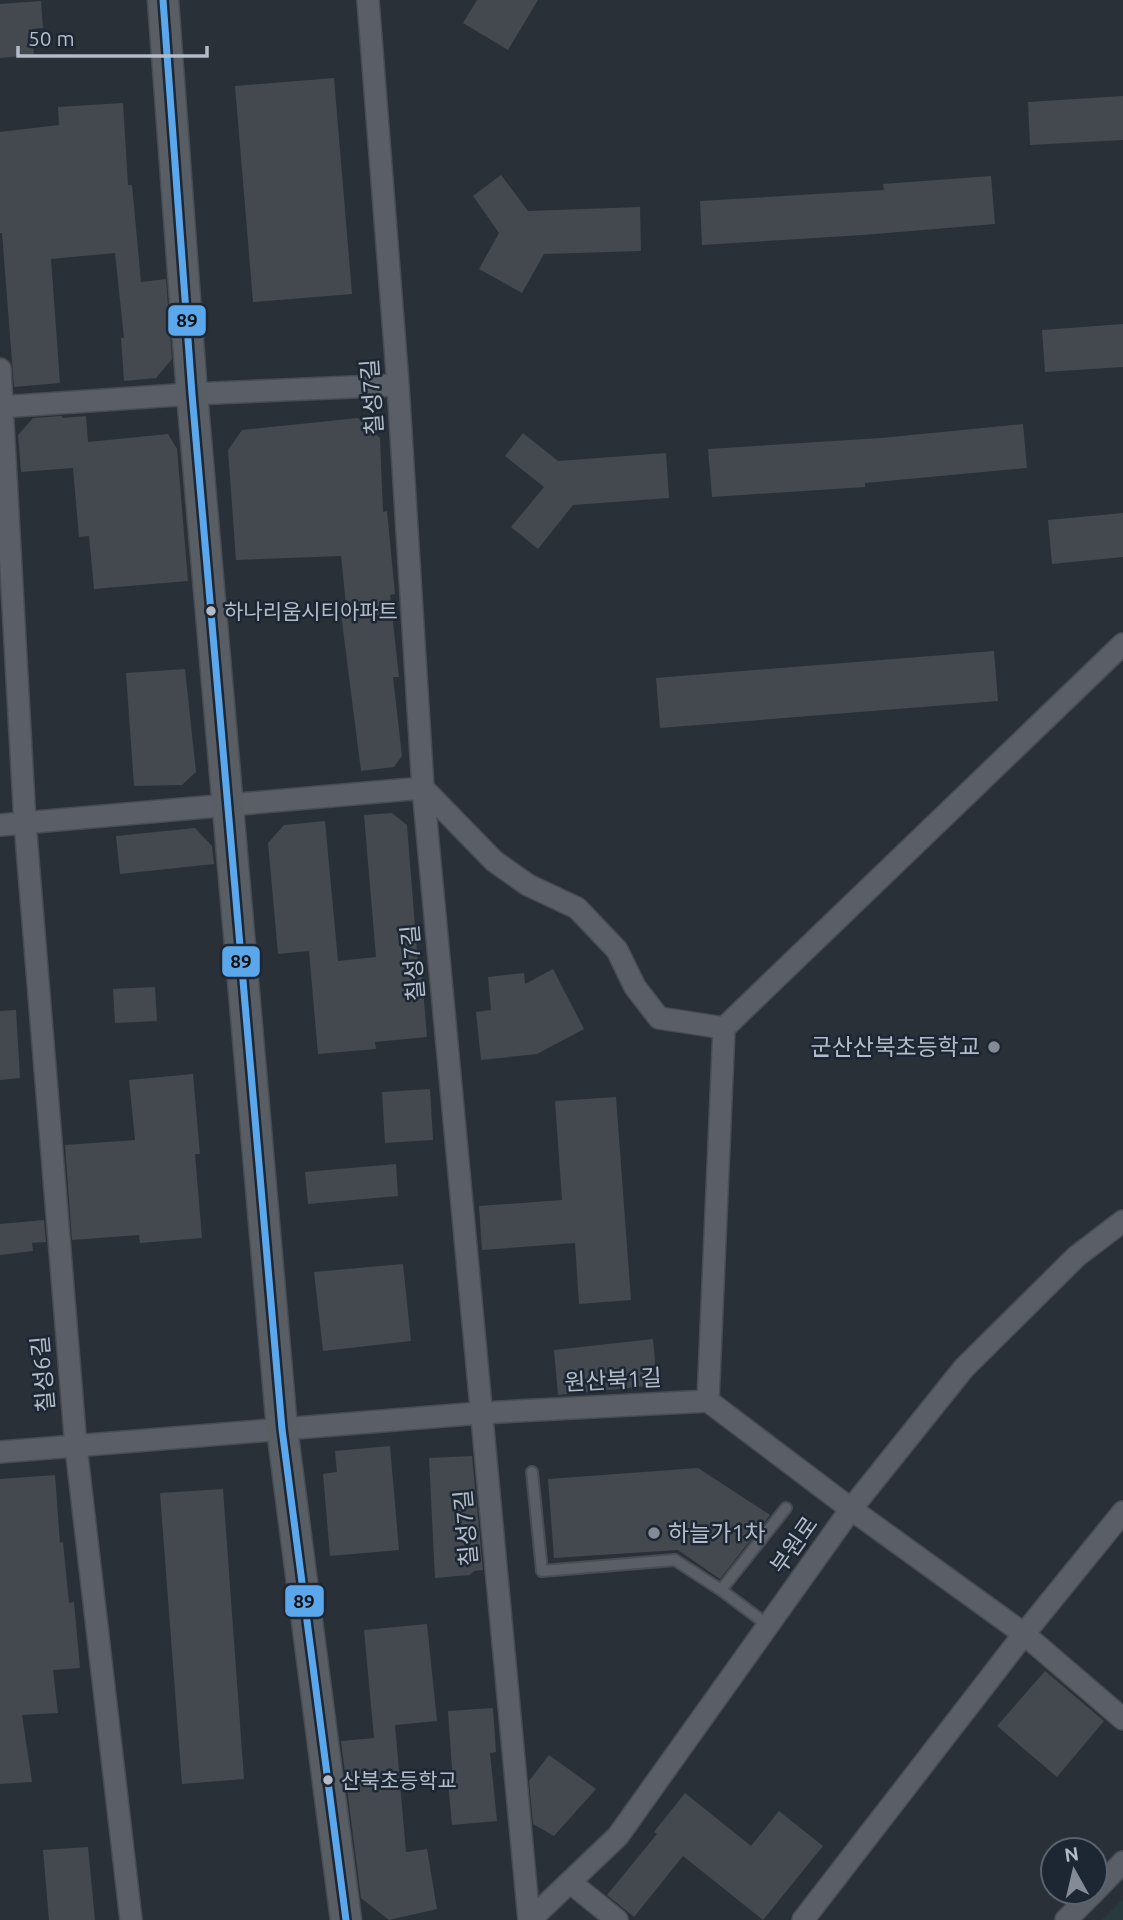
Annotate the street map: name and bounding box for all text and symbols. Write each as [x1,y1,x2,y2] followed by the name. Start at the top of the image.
[18,14,206,58] scale bar
[28,26,75,50] text: 50 m
[167,304,207,337] line badge: 89
[176,309,198,331] text: 89
[356,358,387,436] street label: 칠성7길
[224,599,398,623] place label: 하나리움시티아파트
[204,604,218,618] marker: 하나리움시티아파트
[397,924,428,1002] street label: 칠성7길
[221,945,261,978] line badge: 89
[230,950,252,972] text: 89
[811,1034,980,1059] place label: 군산산북초등학교
[986,1039,1002,1055] marker: 군산산북초등학교
[27,1335,58,1413] street label: 칠성6길
[564,1364,662,1395] street label: 원산북1길
[450,1489,481,1567] street label: 칠성7길
[765,1512,822,1578] street label: 부원로
[668,1520,766,1545] place label: 하늘가1차
[646,1525,662,1541] marker: 하늘가1차
[284,1584,325,1618] line badge: 89
[293,1590,315,1612] text: 89
[341,1768,457,1792] place label: 산북초등학교
[321,1773,335,1787] marker: 산북초등학교
[1039,1836,1109,1906] north arrow
[1063,1842,1080,1866] text: N

